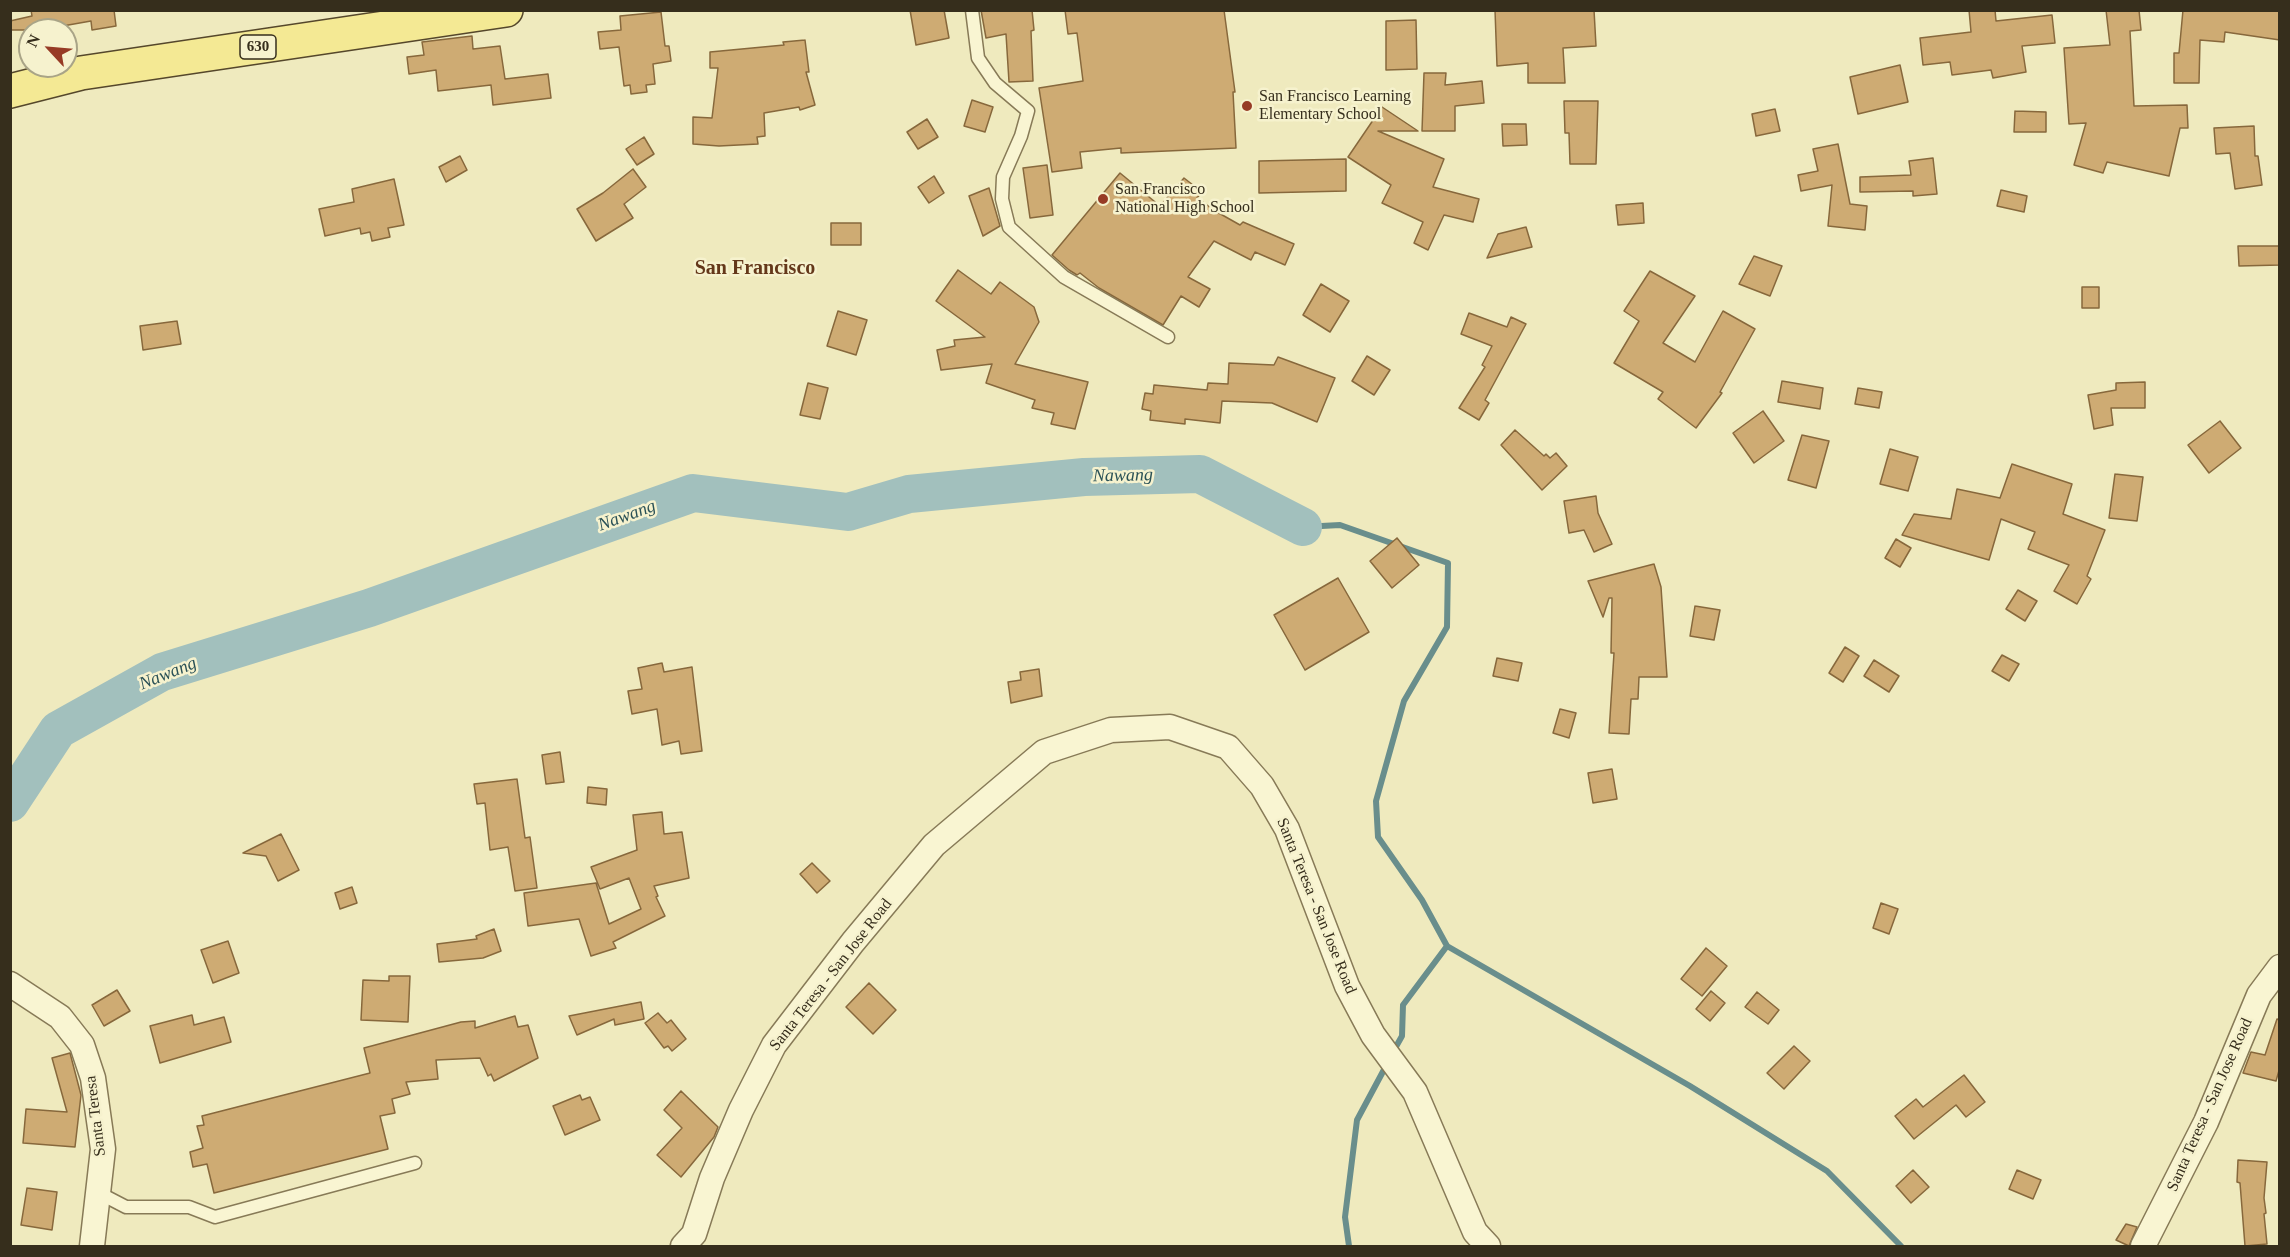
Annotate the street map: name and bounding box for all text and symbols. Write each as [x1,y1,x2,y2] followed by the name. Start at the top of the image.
[18,18,78,78] north arrow
[23,32,43,50] text: N
[240,35,276,59] road number: 630
[1259,87,1411,125] place label: San Francisco Learning Elementary School
[1240,99,1254,113] marker: San Francisco Learning Elementary School
[1115,180,1255,218] place label: San Francisco National High School
[1096,192,1110,206] marker: San Francisco National High School
[695,257,815,281] district label: San Francisco
[1093,465,1153,487] water label: Nawang
[595,496,659,536] water label: Nawang
[136,653,200,695] water label: Nawang
[1272,815,1360,997] street label: Santa Teresa - San Jose Road
[766,895,896,1055] street label: Santa Teresa - San Jose Road
[2163,1015,2257,1195] street label: Santa Teresa - San Jose Road
[82,1075,110,1157] street label: Santa Teresa

